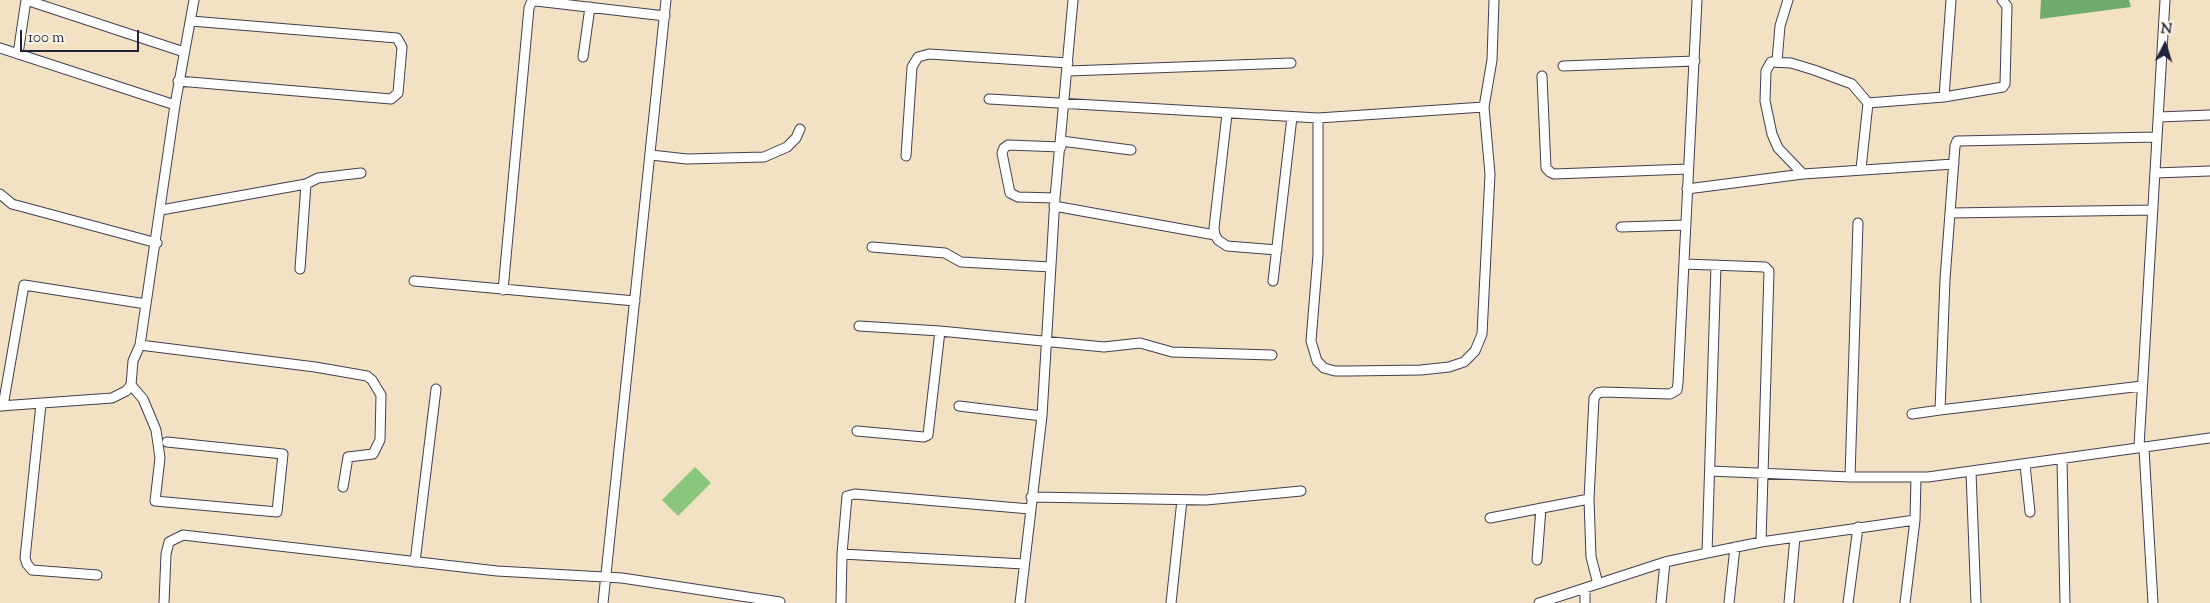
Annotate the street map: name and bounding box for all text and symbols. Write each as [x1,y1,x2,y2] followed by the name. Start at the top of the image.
[22,20,141,52] scale bar
[2140,20,2190,70] north arrow
[2160,20,2173,41] text: N
[28,28,64,49] text: 100 m

